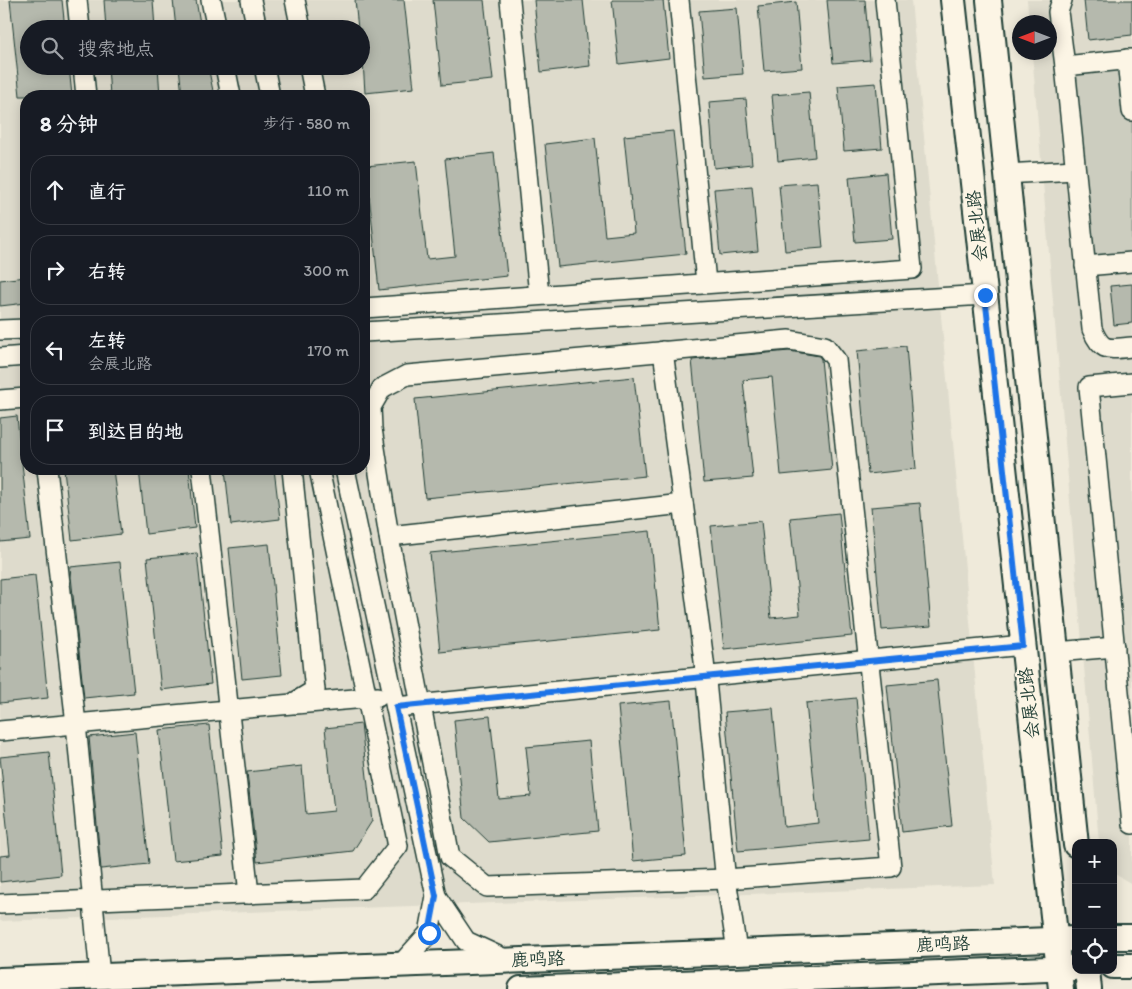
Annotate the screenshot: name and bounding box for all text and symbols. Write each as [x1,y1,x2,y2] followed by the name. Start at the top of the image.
[1012,15,1057,60] north arrow
[20,20,370,75] search box
[38,34,66,62] icon: search
[78,37,154,60] text: 搜索地点
[40,111,98,136] text: 8 分钟
[263,114,350,133] text: 步行 · 580 m
[41,176,69,204] icon: ahead
[88,180,126,203] text: 直行
[307,181,349,200] text: 110 m
[962,189,992,263] street label: 会展北路
[41,256,69,284] icon: right
[88,260,126,283] text: 右转
[304,261,349,280] text: 300 m
[974,284,997,307] route end
[88,329,126,352] text: 左转
[41,336,69,364] icon: left
[307,341,349,360] text: 170 m
[88,354,152,373] text: 会展北路
[41,416,69,444] icon: arrive
[88,420,183,443] text: 到达目的地
[1014,666,1044,740] street label: 会展北路
[1072,839,1117,974] map controls
[1072,839,1117,884] button: +
[1072,884,1117,929] button: −
[418,922,441,945] route start
[1072,929,1117,974] button: locate
[916,932,970,956] street label: 鹿鸣路
[511,947,565,971] street label: 鹿鸣路

